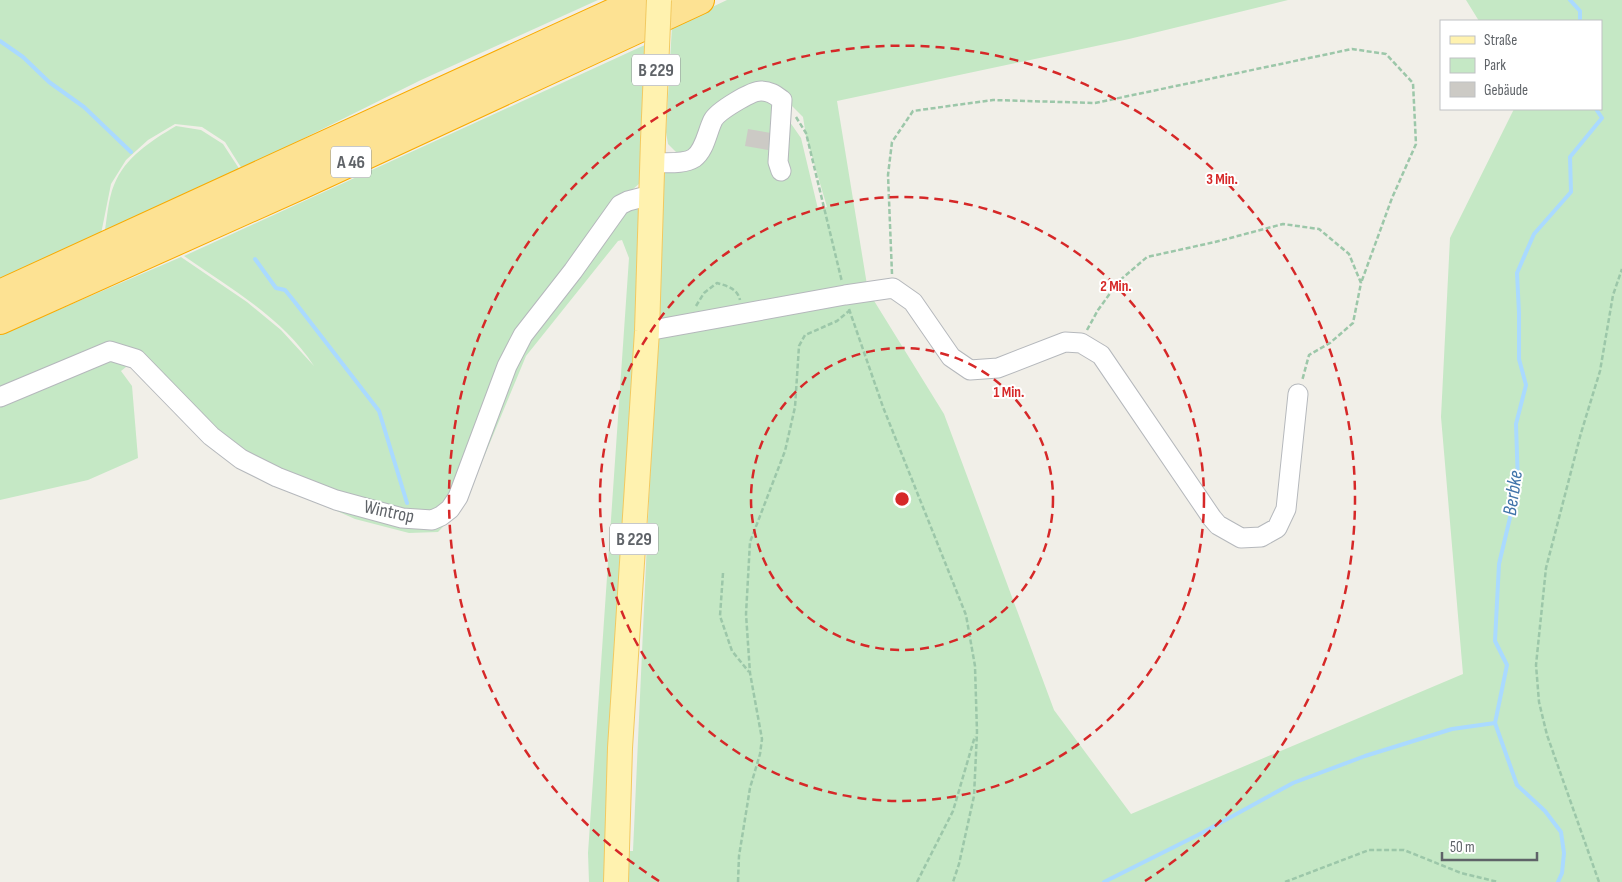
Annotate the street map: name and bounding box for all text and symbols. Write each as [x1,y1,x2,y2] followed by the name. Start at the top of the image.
[1440,20,1602,110] legend
[1484,31,1517,50] text: Straße
[632,54,680,86] road number: B 229
[1484,56,1506,75] text: Park
[1484,81,1528,100] text: Gebäude
[331,146,371,178] road number: A 46
[1206,170,1238,189] text: 3 Min.
[1100,277,1132,296] text: 2 Min.
[994,383,1024,402] text: 1 Min.
[1498,469,1528,517] water label: Berbke
[893,490,911,508] centre of rings
[362,495,416,529] street label: Wintrop
[610,524,658,554] road number: B 229
[1442,830,1537,862] scale bar
[1450,838,1475,857] text: 50 m

